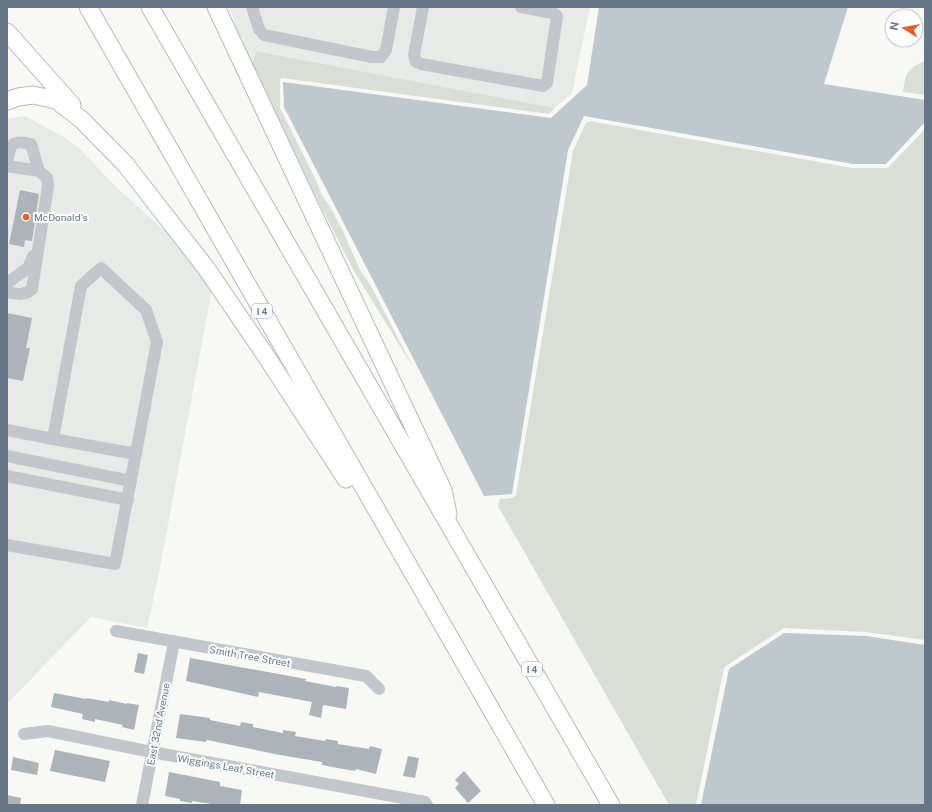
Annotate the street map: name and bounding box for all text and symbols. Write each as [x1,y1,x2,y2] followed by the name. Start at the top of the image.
[884,8,924,48] north arrow
[887,21,901,31] text: N
[34,211,87,223] place label: McDonald's
[21,212,31,222] marker: McDonald's
[252,304,272,318] road number: I 4
[208,643,292,669] street label: Smith Tree Street
[522,662,542,676] road number: I 4
[144,681,172,766] street label: East 32nd Avenue
[177,752,276,780] street label: Wiggings Leaf Street

